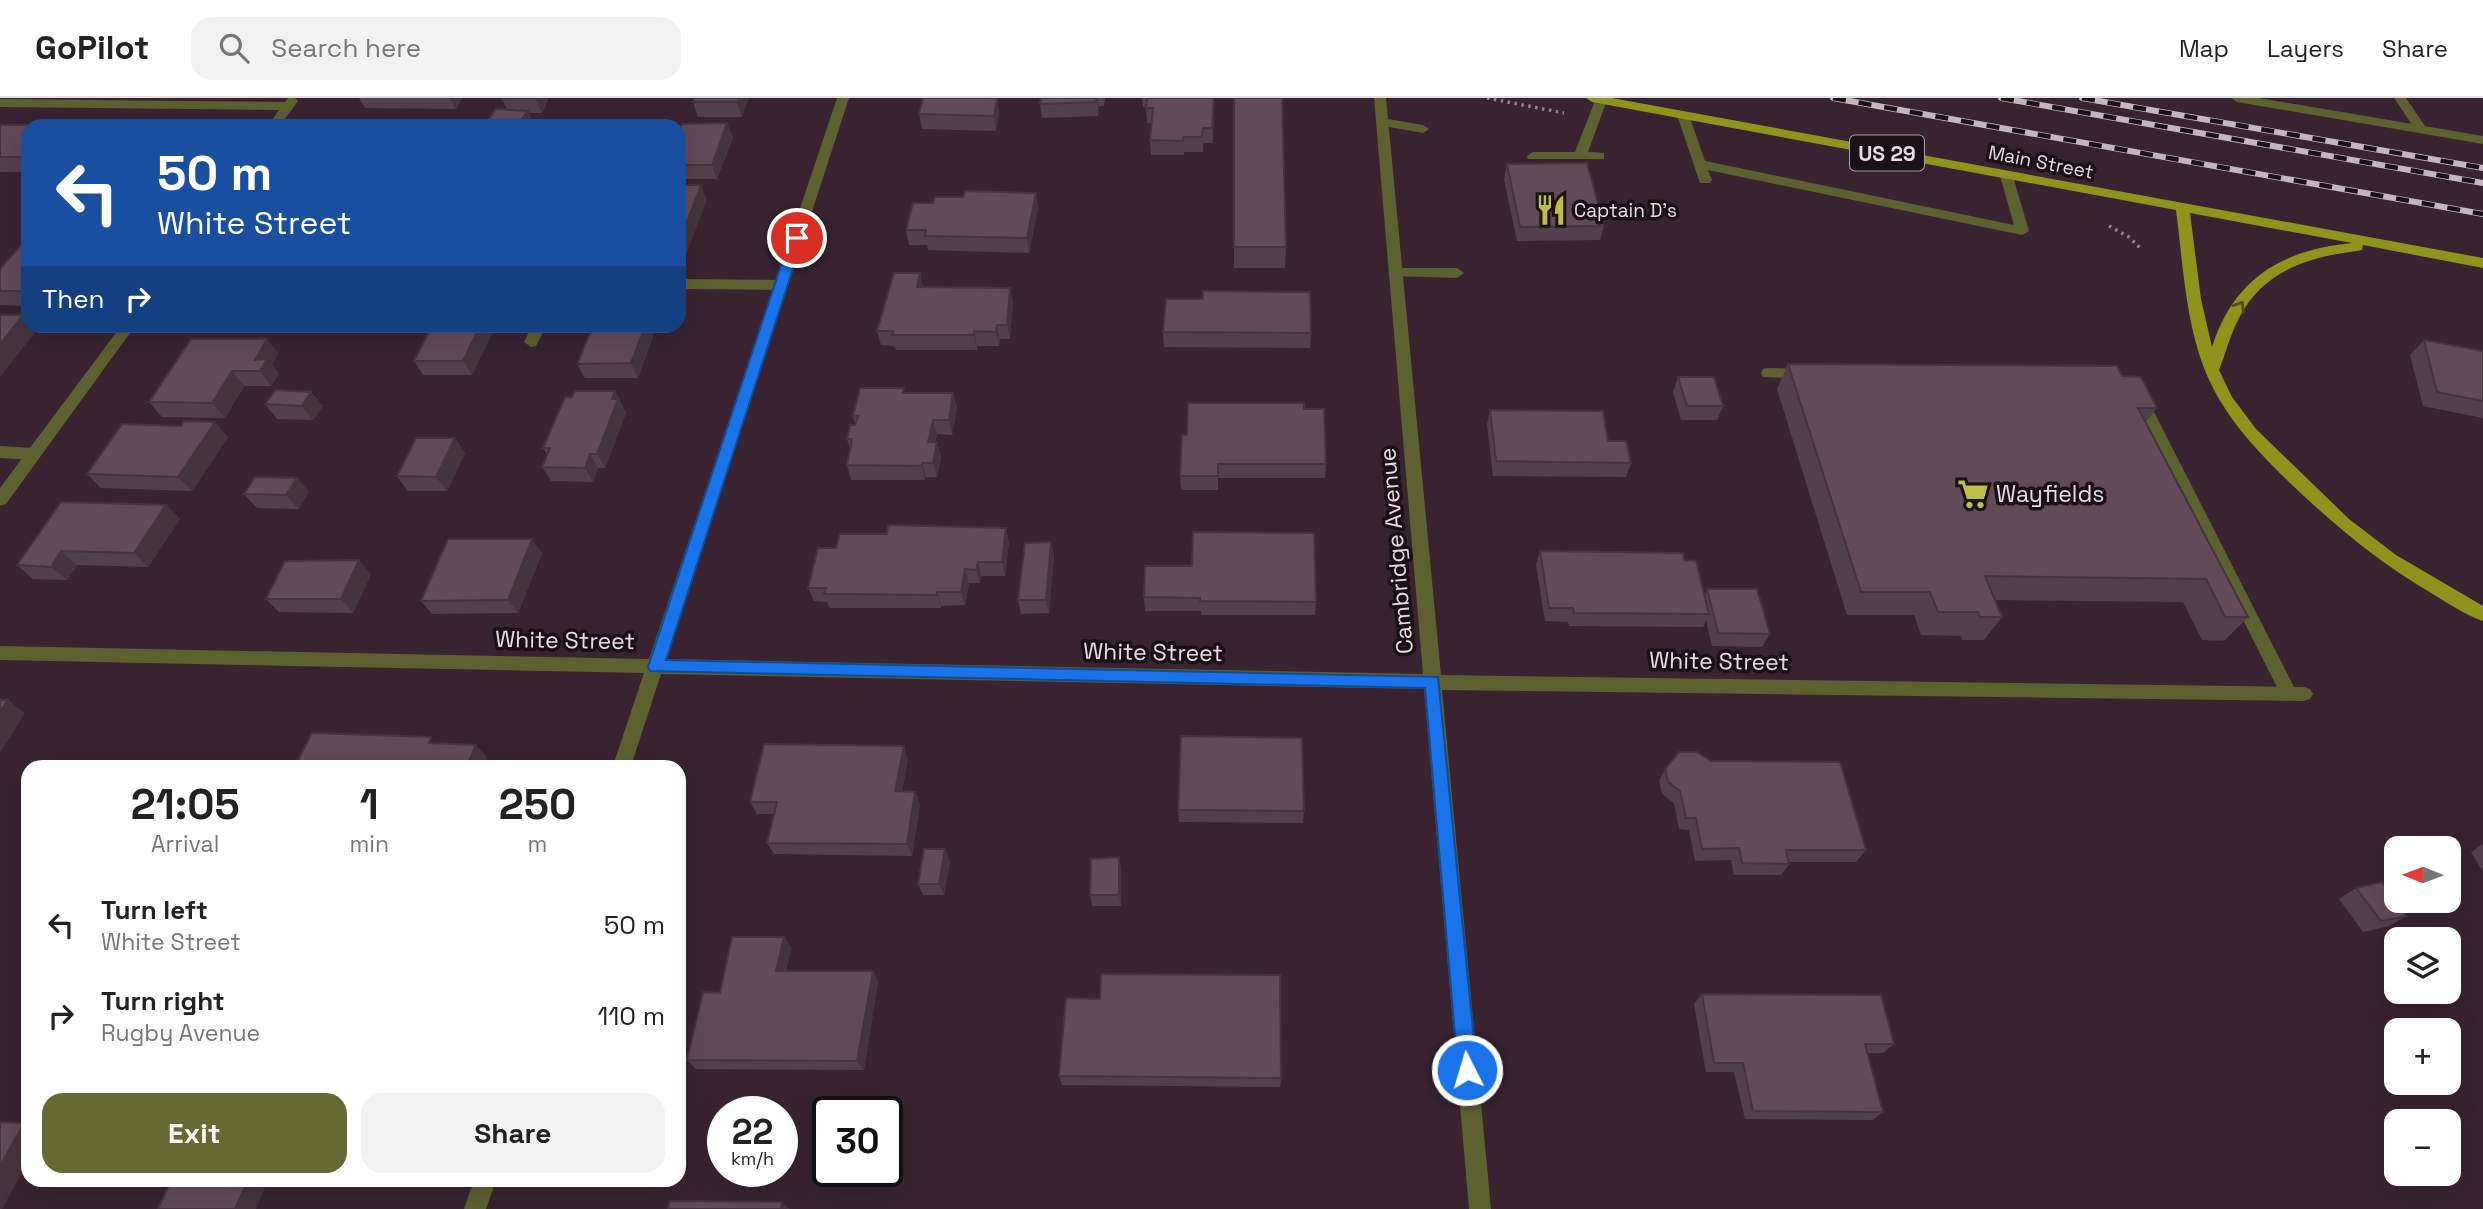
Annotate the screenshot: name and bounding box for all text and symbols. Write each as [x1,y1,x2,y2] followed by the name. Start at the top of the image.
[191,17,681,80] search box
[35,27,149,69] text: GoPilot
[215,29,253,67] icon: search
[271,31,421,65] text: Search here
[2179,33,2229,64] text: Map
[2267,33,2344,64] text: Layers
[2382,33,2448,64] text: Share
[1850,136,1924,170] road number: US 29
[1986,140,2096,184] street label: Main Street
[157,142,272,204] text: 50 m
[42,147,133,238] icon: left
[1534,193,1568,227] restaurant icon: Captain D's
[1574,198,1677,223] place label: Captain D's
[157,203,352,243] text: White Street
[767,208,827,268] pin
[778,219,816,257] icon: arrive
[119,280,157,318] icon: right
[42,282,105,316] text: Then
[2231,301,2244,314] one-way arrow
[1372,447,1420,655] street label: Cambridge Avenue
[1956,477,1990,511] supermarket icon: Wayfields
[1996,479,2104,509] place label: Wayfields
[495,624,635,656] street label: White Street
[1083,636,1223,668] street label: White Street
[1649,645,1789,677] street label: White Street
[131,778,240,831] text: 21:05
[360,778,379,831] text: 1
[499,778,576,831] text: 250
[151,829,219,859] text: Arrival
[349,829,389,859] text: min
[528,829,547,859] text: m
[2384,836,2460,914] north arrow
[2384,836,2461,1186] map controls
[101,893,208,927] text: Turn left
[42,906,80,944] icon: left
[604,908,665,942] text: 50 m
[101,927,241,957] text: White Street
[2384,927,2461,1004] button: layers
[101,984,225,1018] text: Turn right
[42,997,80,1035] icon: right
[598,999,665,1033] text: 110 m
[101,1018,260,1048] text: Rugby Avenue
[2384,1018,2461,1095] button: +
[1430,1033,1504,1107] position arrow
[42,1093,347,1173] button: Exit
[361,1093,665,1173] button: Share
[812,1096,903,1187] speed limit sign: 30
[2384,1109,2461,1186] button: −
[732,1110,773,1154] text: 22
[731,1147,774,1170] text: km/h

